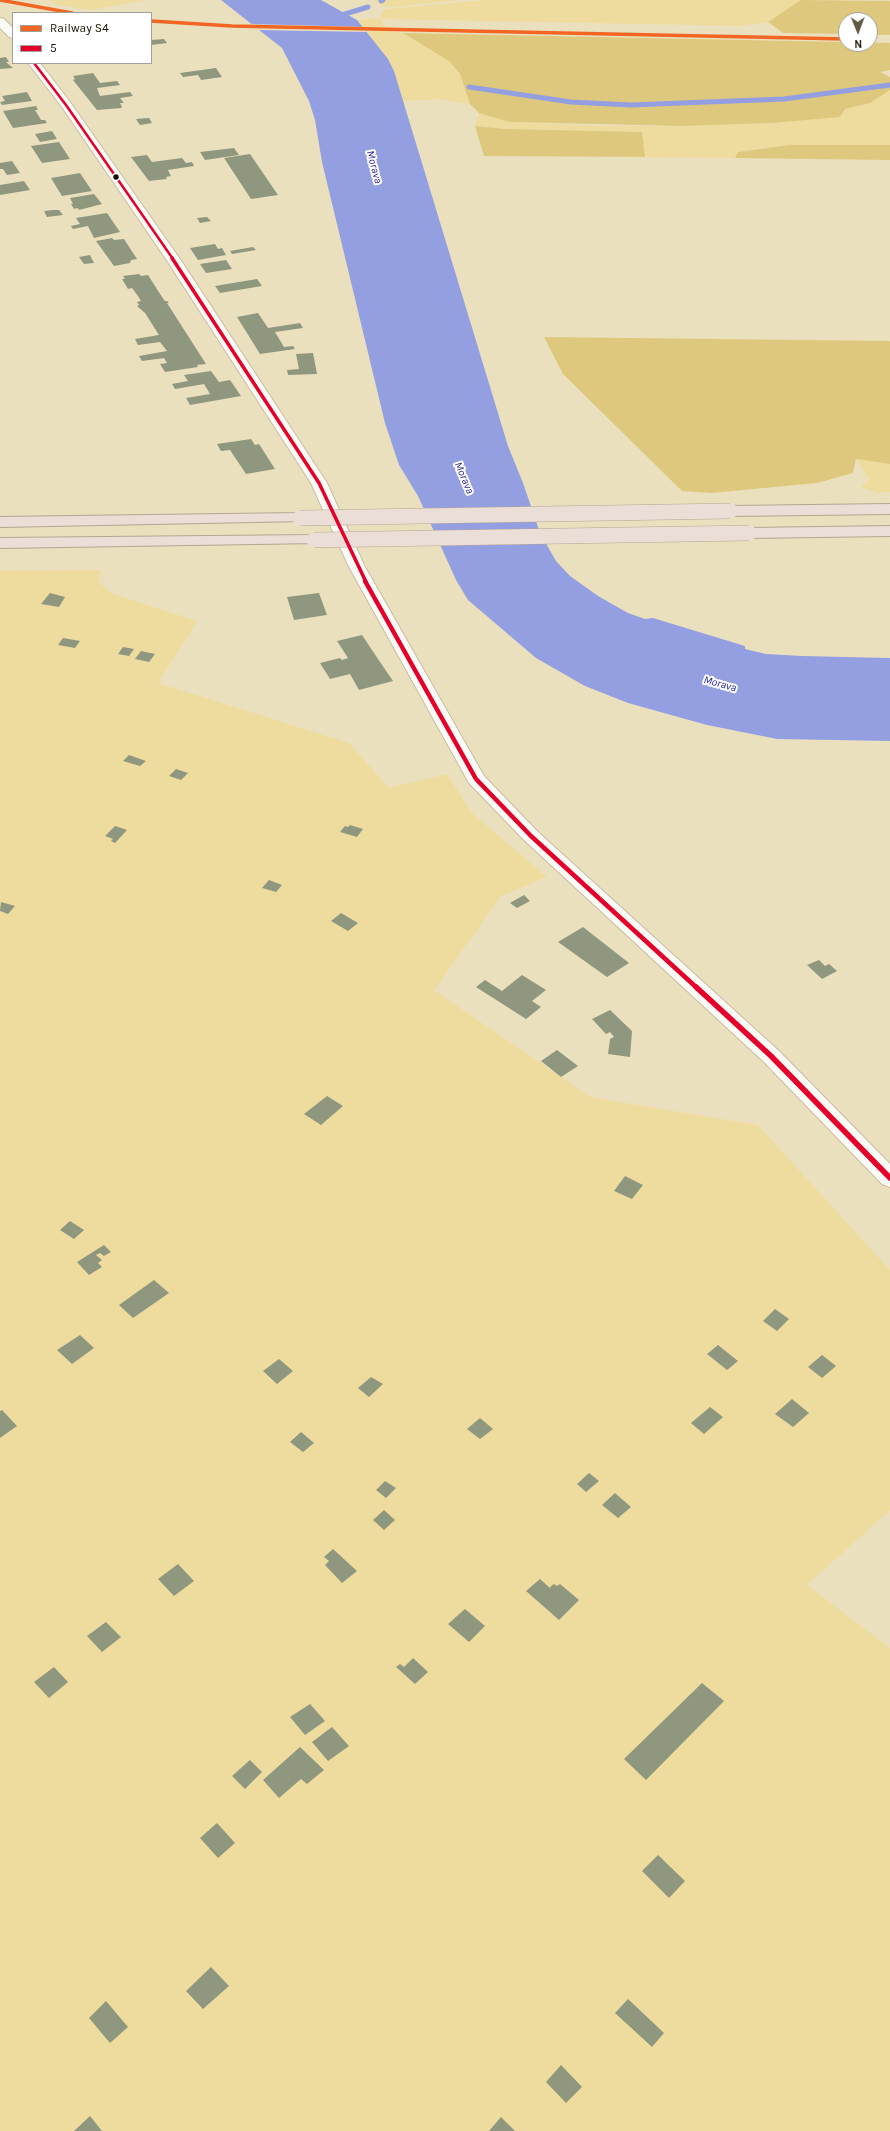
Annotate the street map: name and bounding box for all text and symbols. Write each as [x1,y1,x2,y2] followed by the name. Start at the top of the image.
[12,12,152,64] legend
[838,12,878,52] north arrow
[50,21,109,35] text: Railway S4
[854,37,862,50] text: N
[50,41,57,55] text: 5
[363,149,385,185] water label: Morava
[111,172,121,182] unlabelled marker
[451,460,477,496] water label: Morava
[702,673,738,695] water label: Morava

